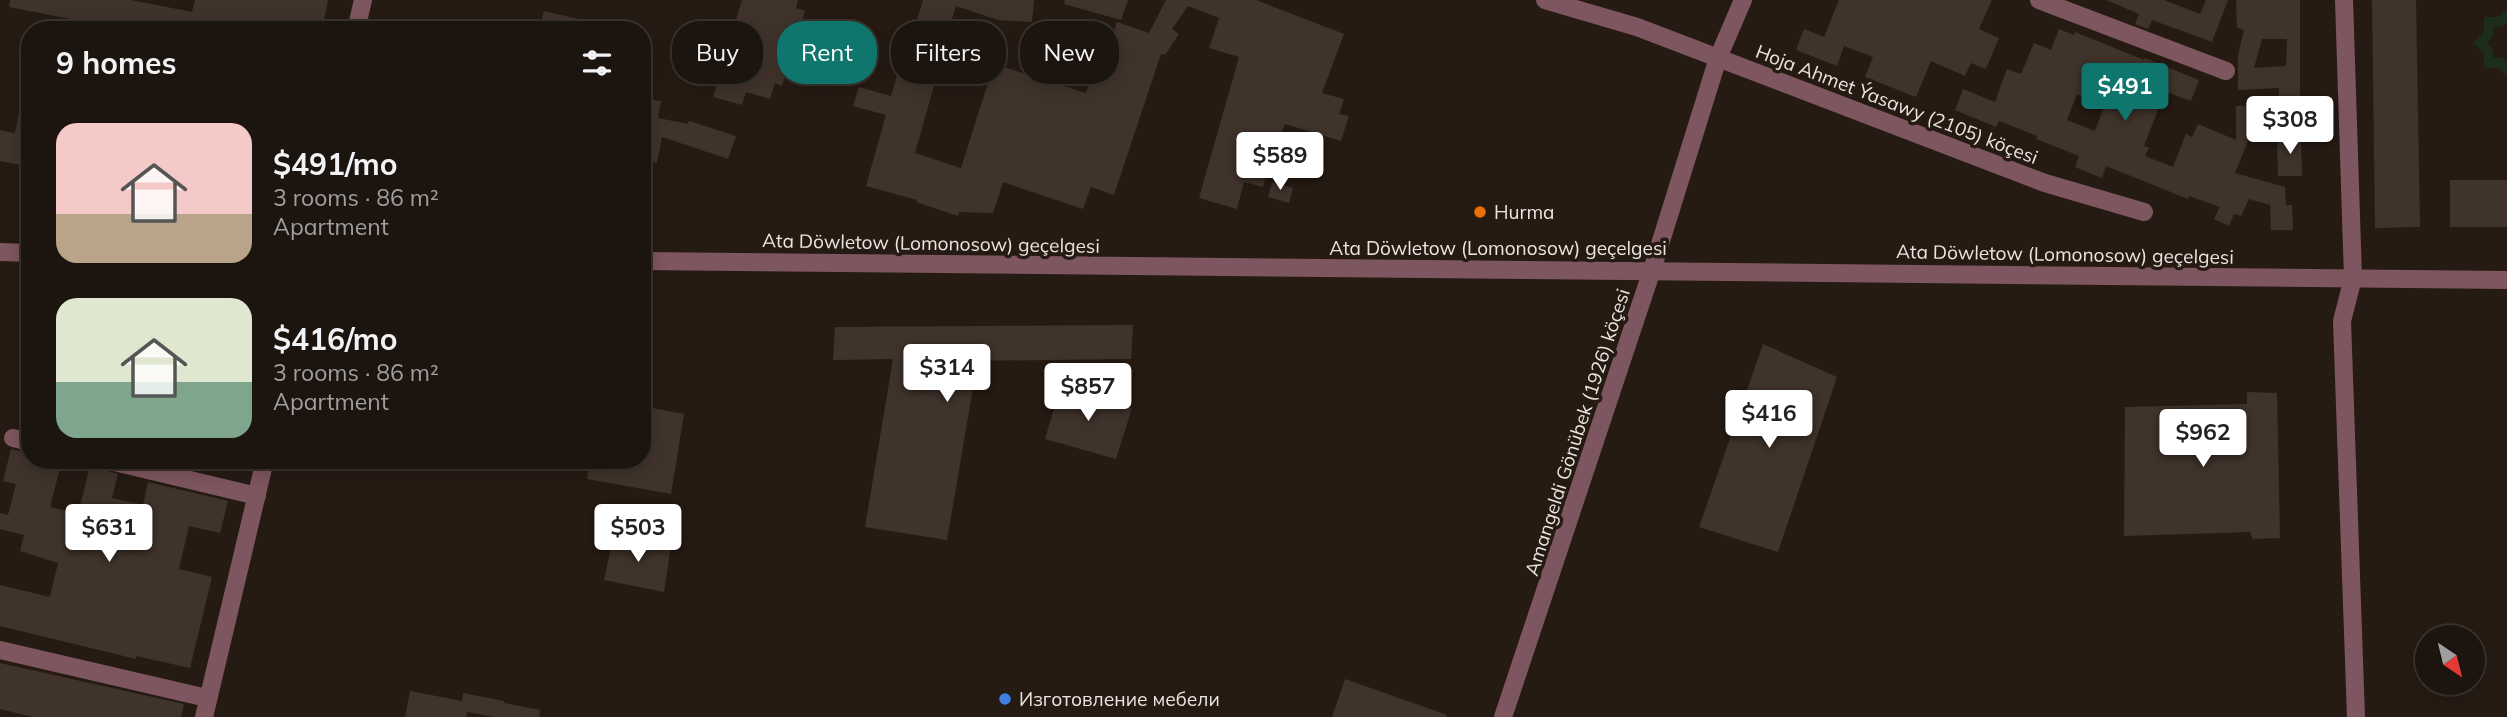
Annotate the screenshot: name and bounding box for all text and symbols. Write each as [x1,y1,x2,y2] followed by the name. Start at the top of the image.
[672,21,763,84] chip: Buy
[777,21,877,84] chip: Rent
[891,21,1006,84] chip: Filters
[1020,21,1119,84] chip: New
[1752,39,2042,169] street label: Hoja Ahmet Ýasawy (2105) köçesi
[56,44,177,82] text: 9 homes
[578,44,616,82] icon: filters
[2084,64,2166,123] pin: $491
[2097,71,2153,100] text: $491
[2249,96,2331,156] pin: $308
[2262,104,2318,133] text: $308
[1239,132,1321,192] pin: $589
[1252,140,1308,169] text: $589
[273,145,397,183] text: $491/mo
[112,151,196,235] icon: home
[273,183,439,212] text: 3 rooms · 86 m²
[1494,200,1555,224] place label: Hurma
[1472,204,1488,220] marker: Hurma
[273,212,389,241] text: Apartment
[762,228,1100,258] street label: Ata Döwletow (Lomonosow) geçelgesi
[1329,236,1667,260] street label: Ata Döwletow (Lomonosow) geçelgesi
[1896,239,2234,269] street label: Ata Döwletow (Lomonosow) geçelgesi
[1519,286,1635,578] street label: Amangeldi Gönübek (1926) köçesi
[273,320,397,358] text: $416/mo
[112,326,196,410] icon: home
[906,344,988,404] pin: $314
[919,352,975,381] text: $314
[273,358,439,387] text: 3 rooms · 86 m²
[1047,364,1129,423] pin: $857
[1060,371,1116,400] text: $857
[273,387,389,416] text: Apartment
[1728,391,1810,450] pin: $416
[1741,398,1797,427] text: $416
[2162,410,2244,469] pin: $962
[2175,417,2231,446] text: $962
[68,504,150,564] pin: $631
[597,504,679,564] pin: $503
[81,512,137,541] text: $631
[610,512,666,541] text: $503
[2415,625,2485,695] north arrow
[2415,625,2485,695] map controls
[1019,687,1220,711] place label: Изготовление мебели
[997,691,1013,707] marker: Изготовление мебели

